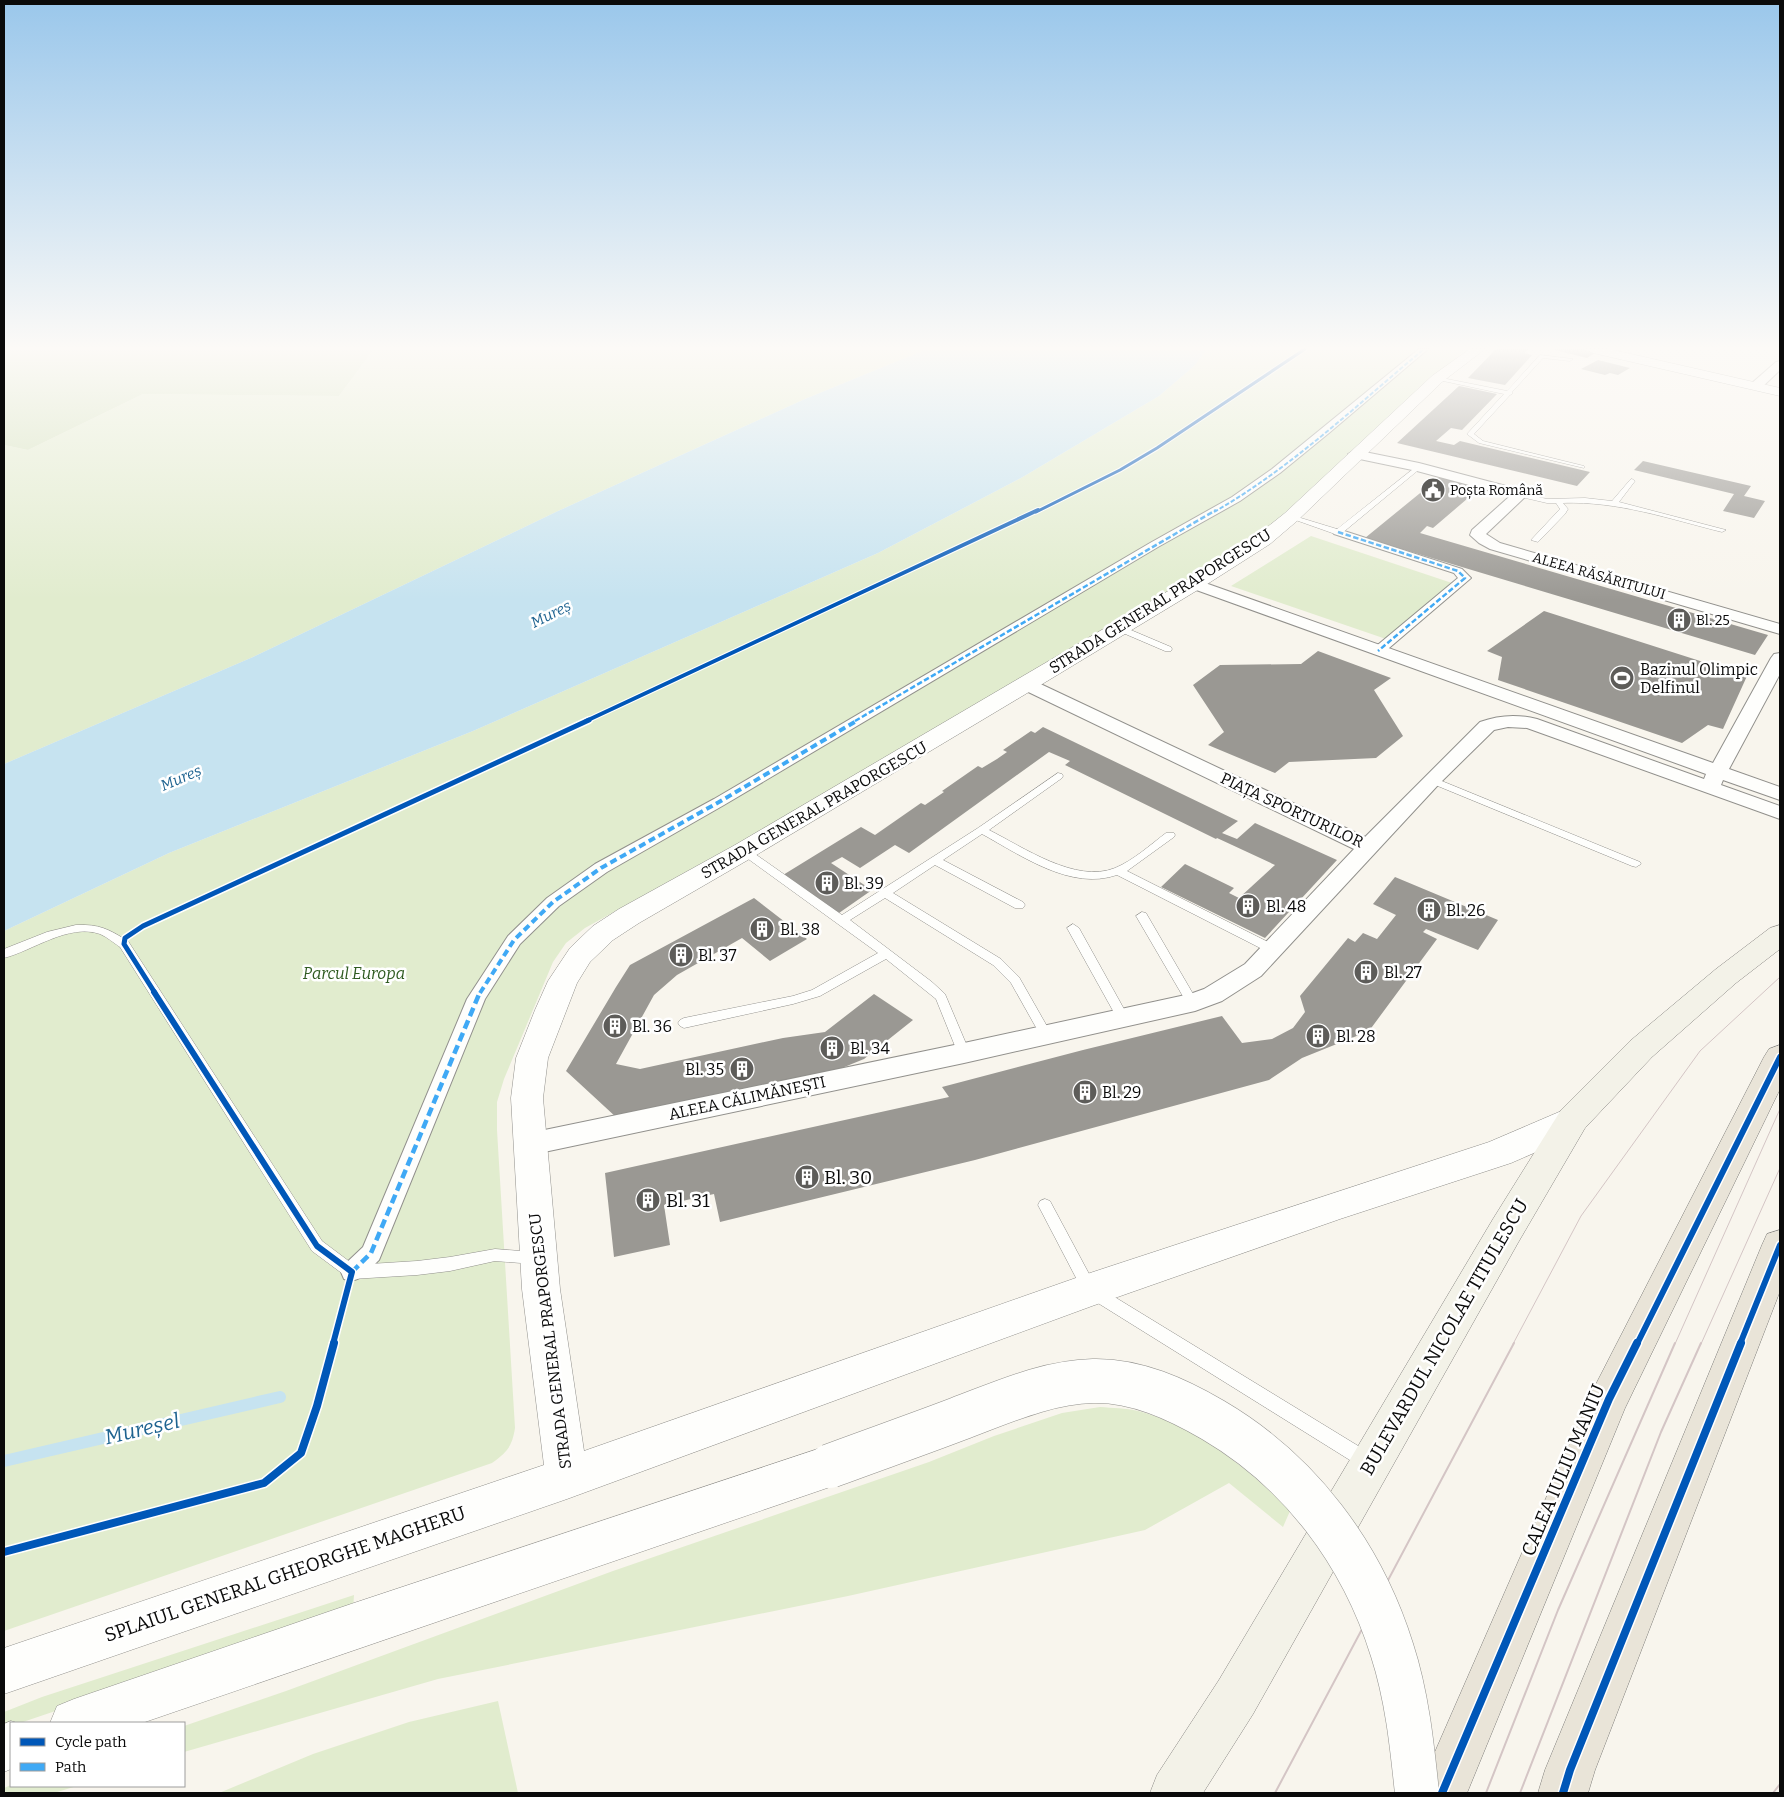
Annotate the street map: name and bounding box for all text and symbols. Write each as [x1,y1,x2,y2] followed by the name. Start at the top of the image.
[1420,477,1446,503] public building icon: Poșta Română
[1450,482,1543,500] place label: Poșta Română
[1046,525,1274,677] street label: STRADA GENERAL PRAPORGESCU
[1530,548,1668,603] street label: ALEEA RĂSĂRITULUI
[528,597,575,632] water label: Mureș
[1666,607,1692,633] building icon: Bl. 25
[1696,612,1730,629] place label: Bl. 25
[1640,660,1758,697] place label: Bazinul Olimpic Delfinul
[1609,665,1635,691] sports icon: Bazinul Olimpic Delfinul
[698,737,930,883] street label: STRADA GENERAL PRAPORGESCU
[158,761,205,796] water label: Mureș
[1217,769,1367,853] street label: PIAȚA SPORTURILOR
[814,870,840,896] building icon: Bl. 39
[844,874,884,893] place label: Bl. 39
[1235,893,1261,919] building icon: Bl. 48
[1266,897,1306,916] place label: Bl. 48
[1416,897,1442,923] building icon: Bl. 26
[1446,901,1485,920] place label: Bl. 26
[749,916,775,942] building icon: Bl. 38
[780,920,820,939] place label: Bl. 38
[668,942,694,968] building icon: Bl. 37
[698,946,736,965] place label: Bl. 37
[1353,959,1379,985] building icon: Bl. 27
[1384,963,1422,982] place label: Bl. 27
[303,964,405,983] park label: Parcul Europa
[602,1013,628,1039] building icon: Bl. 36
[632,1017,672,1036] place label: Bl. 36
[1305,1023,1331,1049] building icon: Bl. 28
[1336,1027,1376,1046] place label: Bl. 28
[819,1035,845,1061] building icon: Bl. 34
[850,1039,890,1058] place label: Bl. 34
[729,1056,755,1082] building icon: Bl. 35
[685,1060,724,1079] place label: Bl. 35
[667,1071,827,1125] street label: ALEEA CĂLIMĂNEȘTI
[1072,1079,1098,1105] building icon: Bl. 29
[1102,1083,1141,1102] place label: Bl. 29
[794,1164,820,1190] building icon: Bl. 30
[824,1166,872,1189] place label: Bl. 30
[635,1187,661,1213] building icon: Bl. 31
[666,1189,710,1212] place label: Bl. 31
[1355,1195,1533,1479] street label: BULEVARDUL NICOLAE TITULESCU
[525,1212,575,1470] street label: STRADA GENERAL PRAPORGESCU
[1516,1381,1610,1559] street label: CALEA IULIU MANIU
[102,1408,182,1450] water label: Mureșel
[101,1501,469,1647] street label: SPLAIUL GENERAL GHEORGHE MAGHERU
[10,1722,185,1787] legend
[55,1733,127,1751] text: Cycle path
[55,1758,87,1776] text: Path

